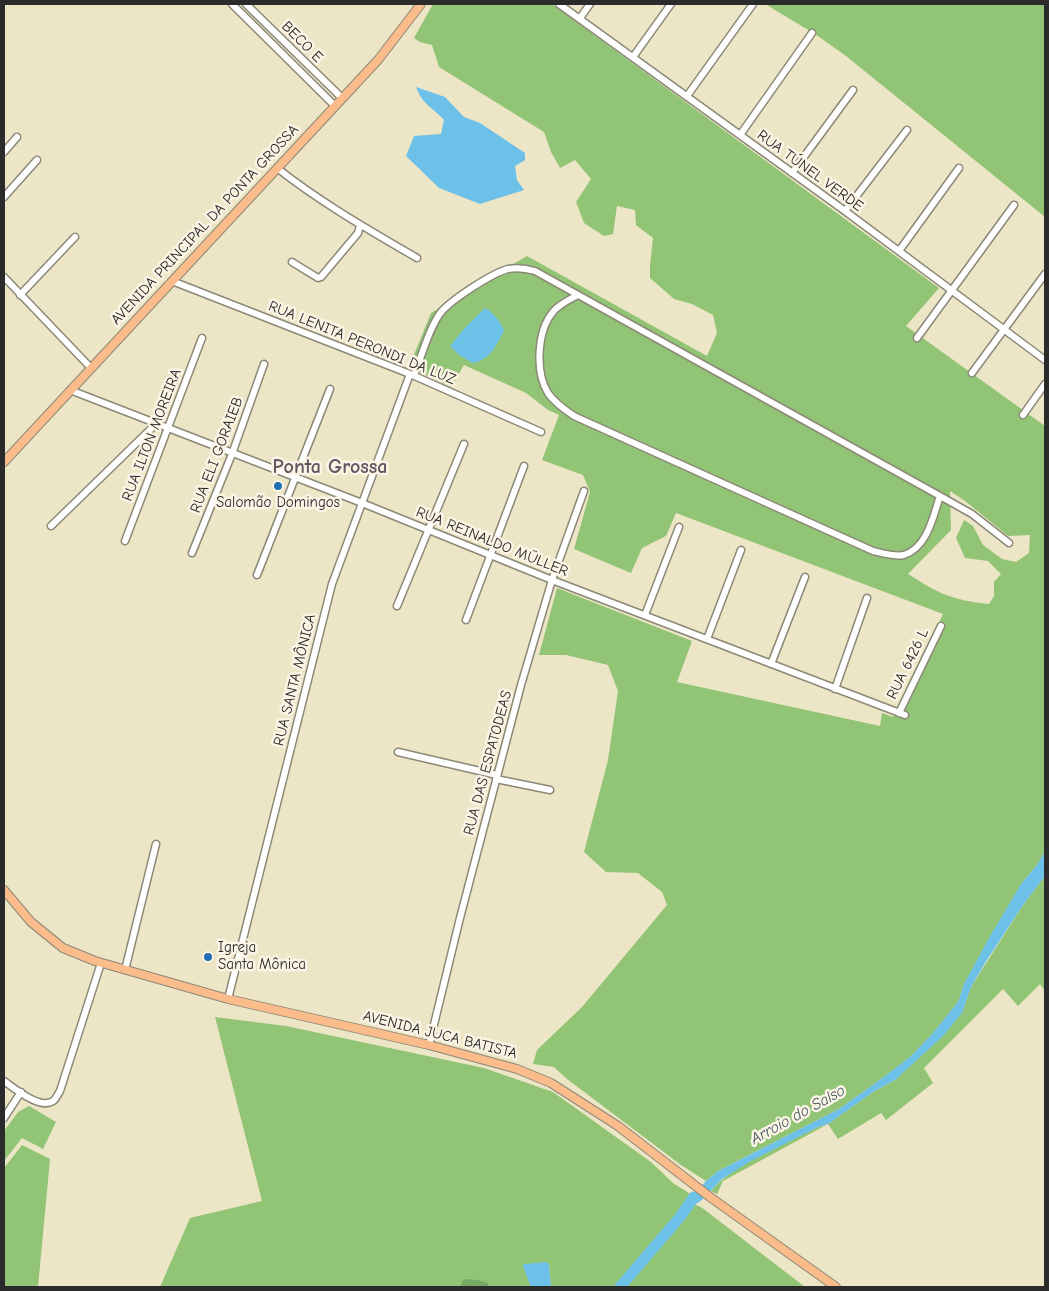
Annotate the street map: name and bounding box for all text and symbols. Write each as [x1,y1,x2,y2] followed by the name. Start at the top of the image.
[278,18,326,66] street label: BECO E
[107,121,303,329] street label: AVENIDA PRINCIPAL DA PONTA GROSSA
[753,126,867,216] street label: RUA TÚNEL VERDE
[266,297,458,389] street label: RUA LENITA PERONDI DA LUZ
[119,366,185,504] street label: RUA ILTON MOREIRA
[187,395,247,515] street label: RUA ELI GORAIEB
[272,455,388,479] district label: Ponta Grossa
[272,480,284,492] marker: Salomão Domingos
[216,494,340,512] place label: Salomão Domingos
[413,503,571,581] street label: RUA REINALDO MÜLLER
[270,612,320,748] street label: RUA SANTA MÔNICA
[883,626,933,702] street label: RUA 6426 L
[460,689,516,837] street label: RUA DAS ESPATODEAS
[218,939,306,974] place label: Igreja Santa Mônica
[202,951,214,963] marker: Igreja Santa Mônica
[361,1007,519,1063] street label: AVENIDA JUCA BATISTA
[747,1081,849,1149] water label: Arroio do Salso

